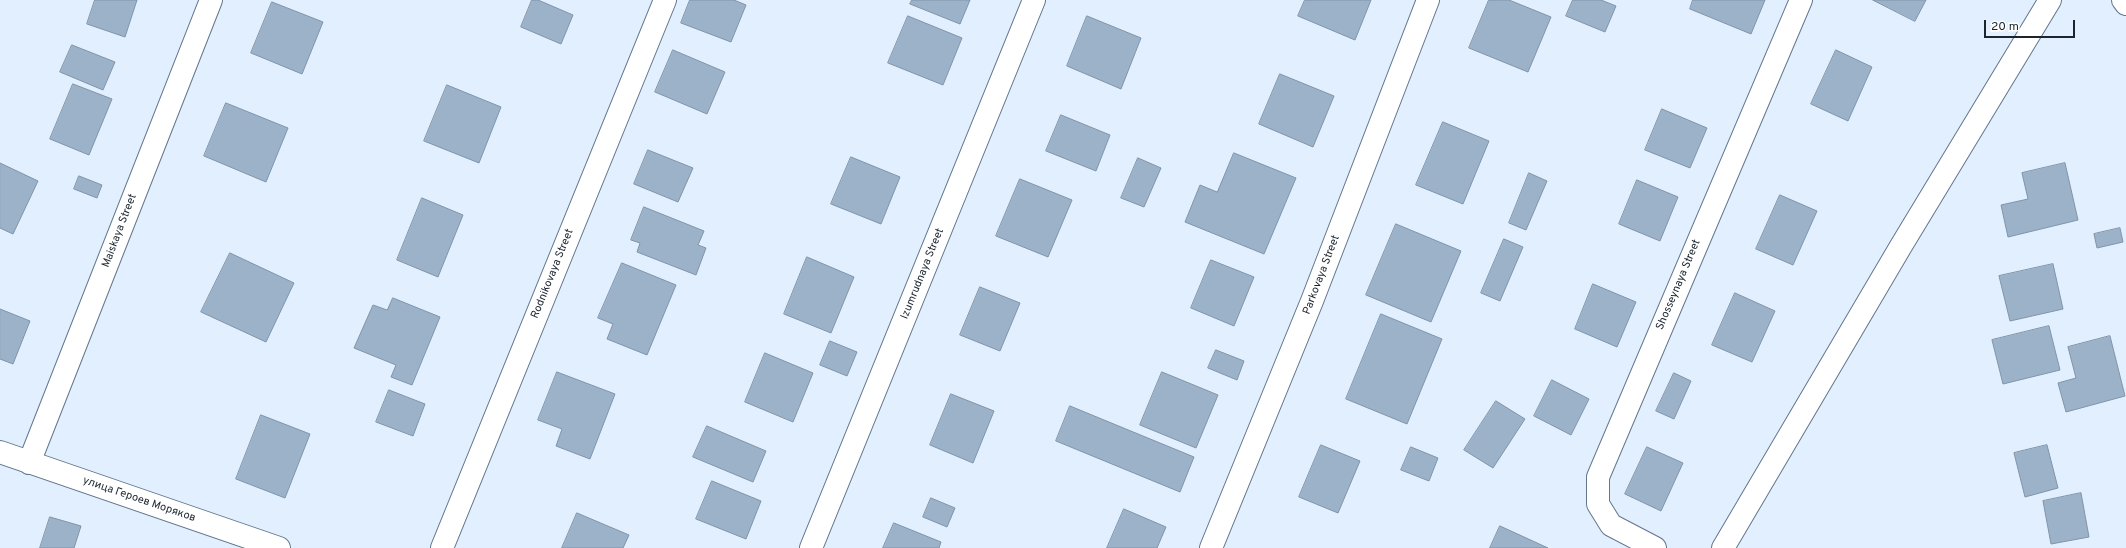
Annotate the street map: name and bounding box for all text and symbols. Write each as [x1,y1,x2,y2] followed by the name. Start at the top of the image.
[1986,12,2077,38] scale bar
[1991,19,2019,35] text: 20 m
[100,192,140,270] street label: Maiskaya Street
[899,226,947,322] street label: Izumrudnaya Street
[529,227,577,321] street label: Rodnikovaya Street
[1301,233,1343,317] street label: Parkovaya Street
[1654,238,1704,332] street label: Shosseynaya Street
[81,474,197,526] street label: улица Героев Моряков

